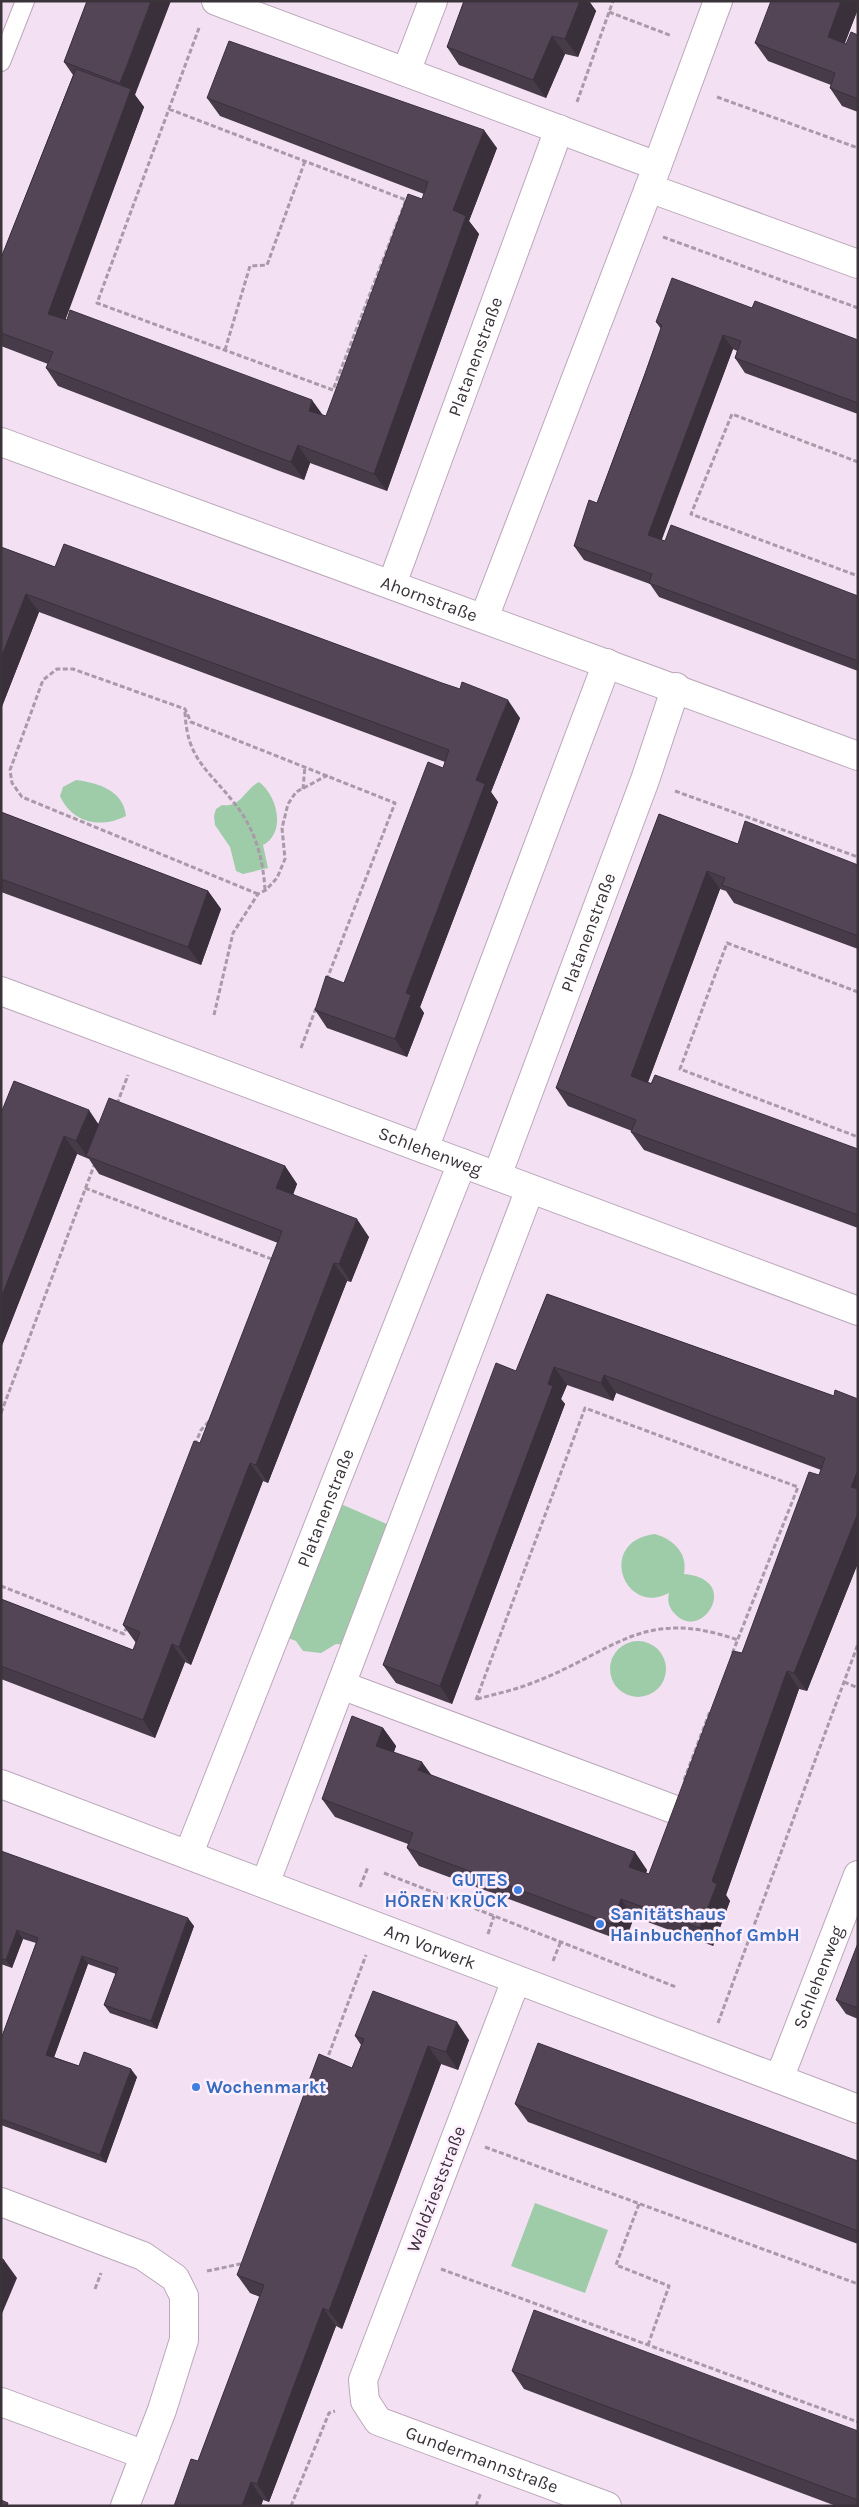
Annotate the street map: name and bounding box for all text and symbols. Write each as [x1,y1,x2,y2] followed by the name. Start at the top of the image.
[443,294,507,420] street label: Platanenstraße
[378,571,481,627] street label: Ahornstraße
[556,870,620,995] street label: Platanenstraße
[375,1122,485,1181] street label: Schlehenweg
[292,1446,359,1570] street label: Platanenstraße
[384,1869,508,1912] place label: GUTES HÖREN KRÜCK
[512,1884,524,1896] marker: GUTES HÖREN KRÜCK
[610,1903,800,1946] place label: Sanitätshaus Hainbuchenhof GmbH
[594,1918,606,1930] marker: Sanitätshaus Hainbuchenhof GmbH
[381,1919,479,1974] street label: Am Vorwerk
[788,1923,848,2032] street label: Schlehenweg
[206,2076,326,2098] place label: Wochenmarkt
[190,2081,202,2093] marker: Wochenmarkt
[402,2123,470,2255] street label: Waldzieststraße
[402,2421,561,2498] street label: Gundermannstraße

